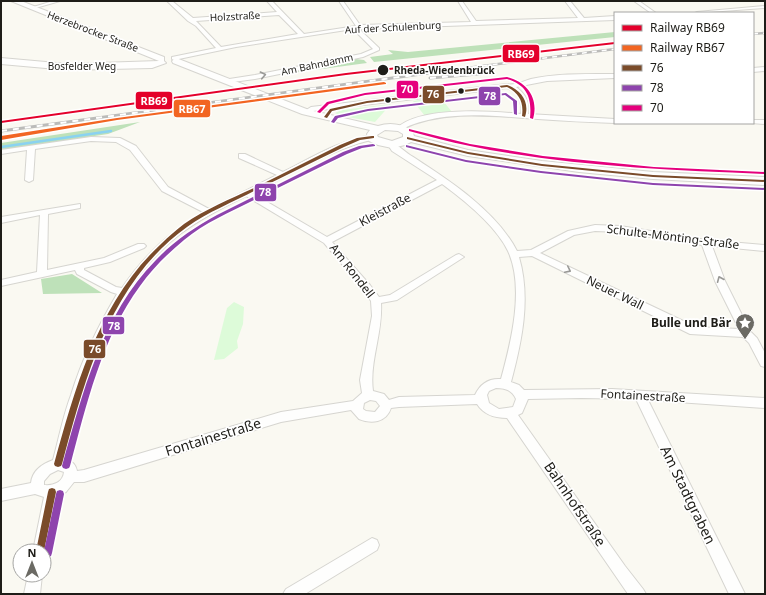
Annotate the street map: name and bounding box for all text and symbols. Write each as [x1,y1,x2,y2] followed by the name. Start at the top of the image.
[45,7,141,55] street label: Herzebrocker Straße
[209,8,261,24] street label: Holzstraße
[614,12,754,124] legend
[344,17,442,37] street label: Auf der Schulenburg
[650,19,725,36] text: Railway RB69
[650,39,725,56] text: Railway RB67
[502,44,540,63] line badge: RB69
[507,46,535,61] text: RB69
[280,50,354,78] street label: Am Bahndamm
[48,59,116,73] street label: Bosfelder Weg
[650,59,664,76] text: 76
[376,63,390,77] marker: Rheda-Wiedenbrück
[394,63,495,77] place label: Rheda-Wiedenbrück
[260,72,267,80] one-way arrow
[650,79,664,96] text: 78
[396,80,419,99] line badge: 70
[401,81,413,96] text: 70
[422,85,445,104] line badge: 76
[427,86,439,101] text: 76
[456,86,466,96] unlabelled marker
[478,86,501,106] line badge: 78
[484,88,496,103] text: 78
[135,91,173,110] line badge: RB69
[140,93,168,108] text: RB69
[383,95,393,105] unlabelled marker
[173,99,211,118] line badge: RB67
[650,99,664,116] text: 70
[178,101,206,116] text: RB67
[254,183,277,202] line badge: 78
[259,184,271,199] text: 78
[356,189,414,230] street label: Kleistraße
[606,220,741,253] street label: Schulte-Mönting-Straße
[326,240,379,301] street label: Am Rondell
[564,265,571,273] one-way arrow
[584,271,647,314] street label: Neuer Wall
[717,276,725,284] one-way arrow
[734,312,756,340] place icon: Bulle und Bär
[651,314,732,331] place label: Bulle und Bär
[102,316,125,335] line badge: 78
[108,318,120,333] text: 78
[83,339,106,359] line badge: 76
[89,341,101,356] text: 76
[600,385,686,406] street label: Fontainestraße
[163,413,263,460] street label: Fontainestraße
[656,443,720,547] street label: Am Stadtgraben
[540,458,611,550] street label: Bahnhofstraße
[12,543,52,583] north arrow
[28,545,36,560] text: N

